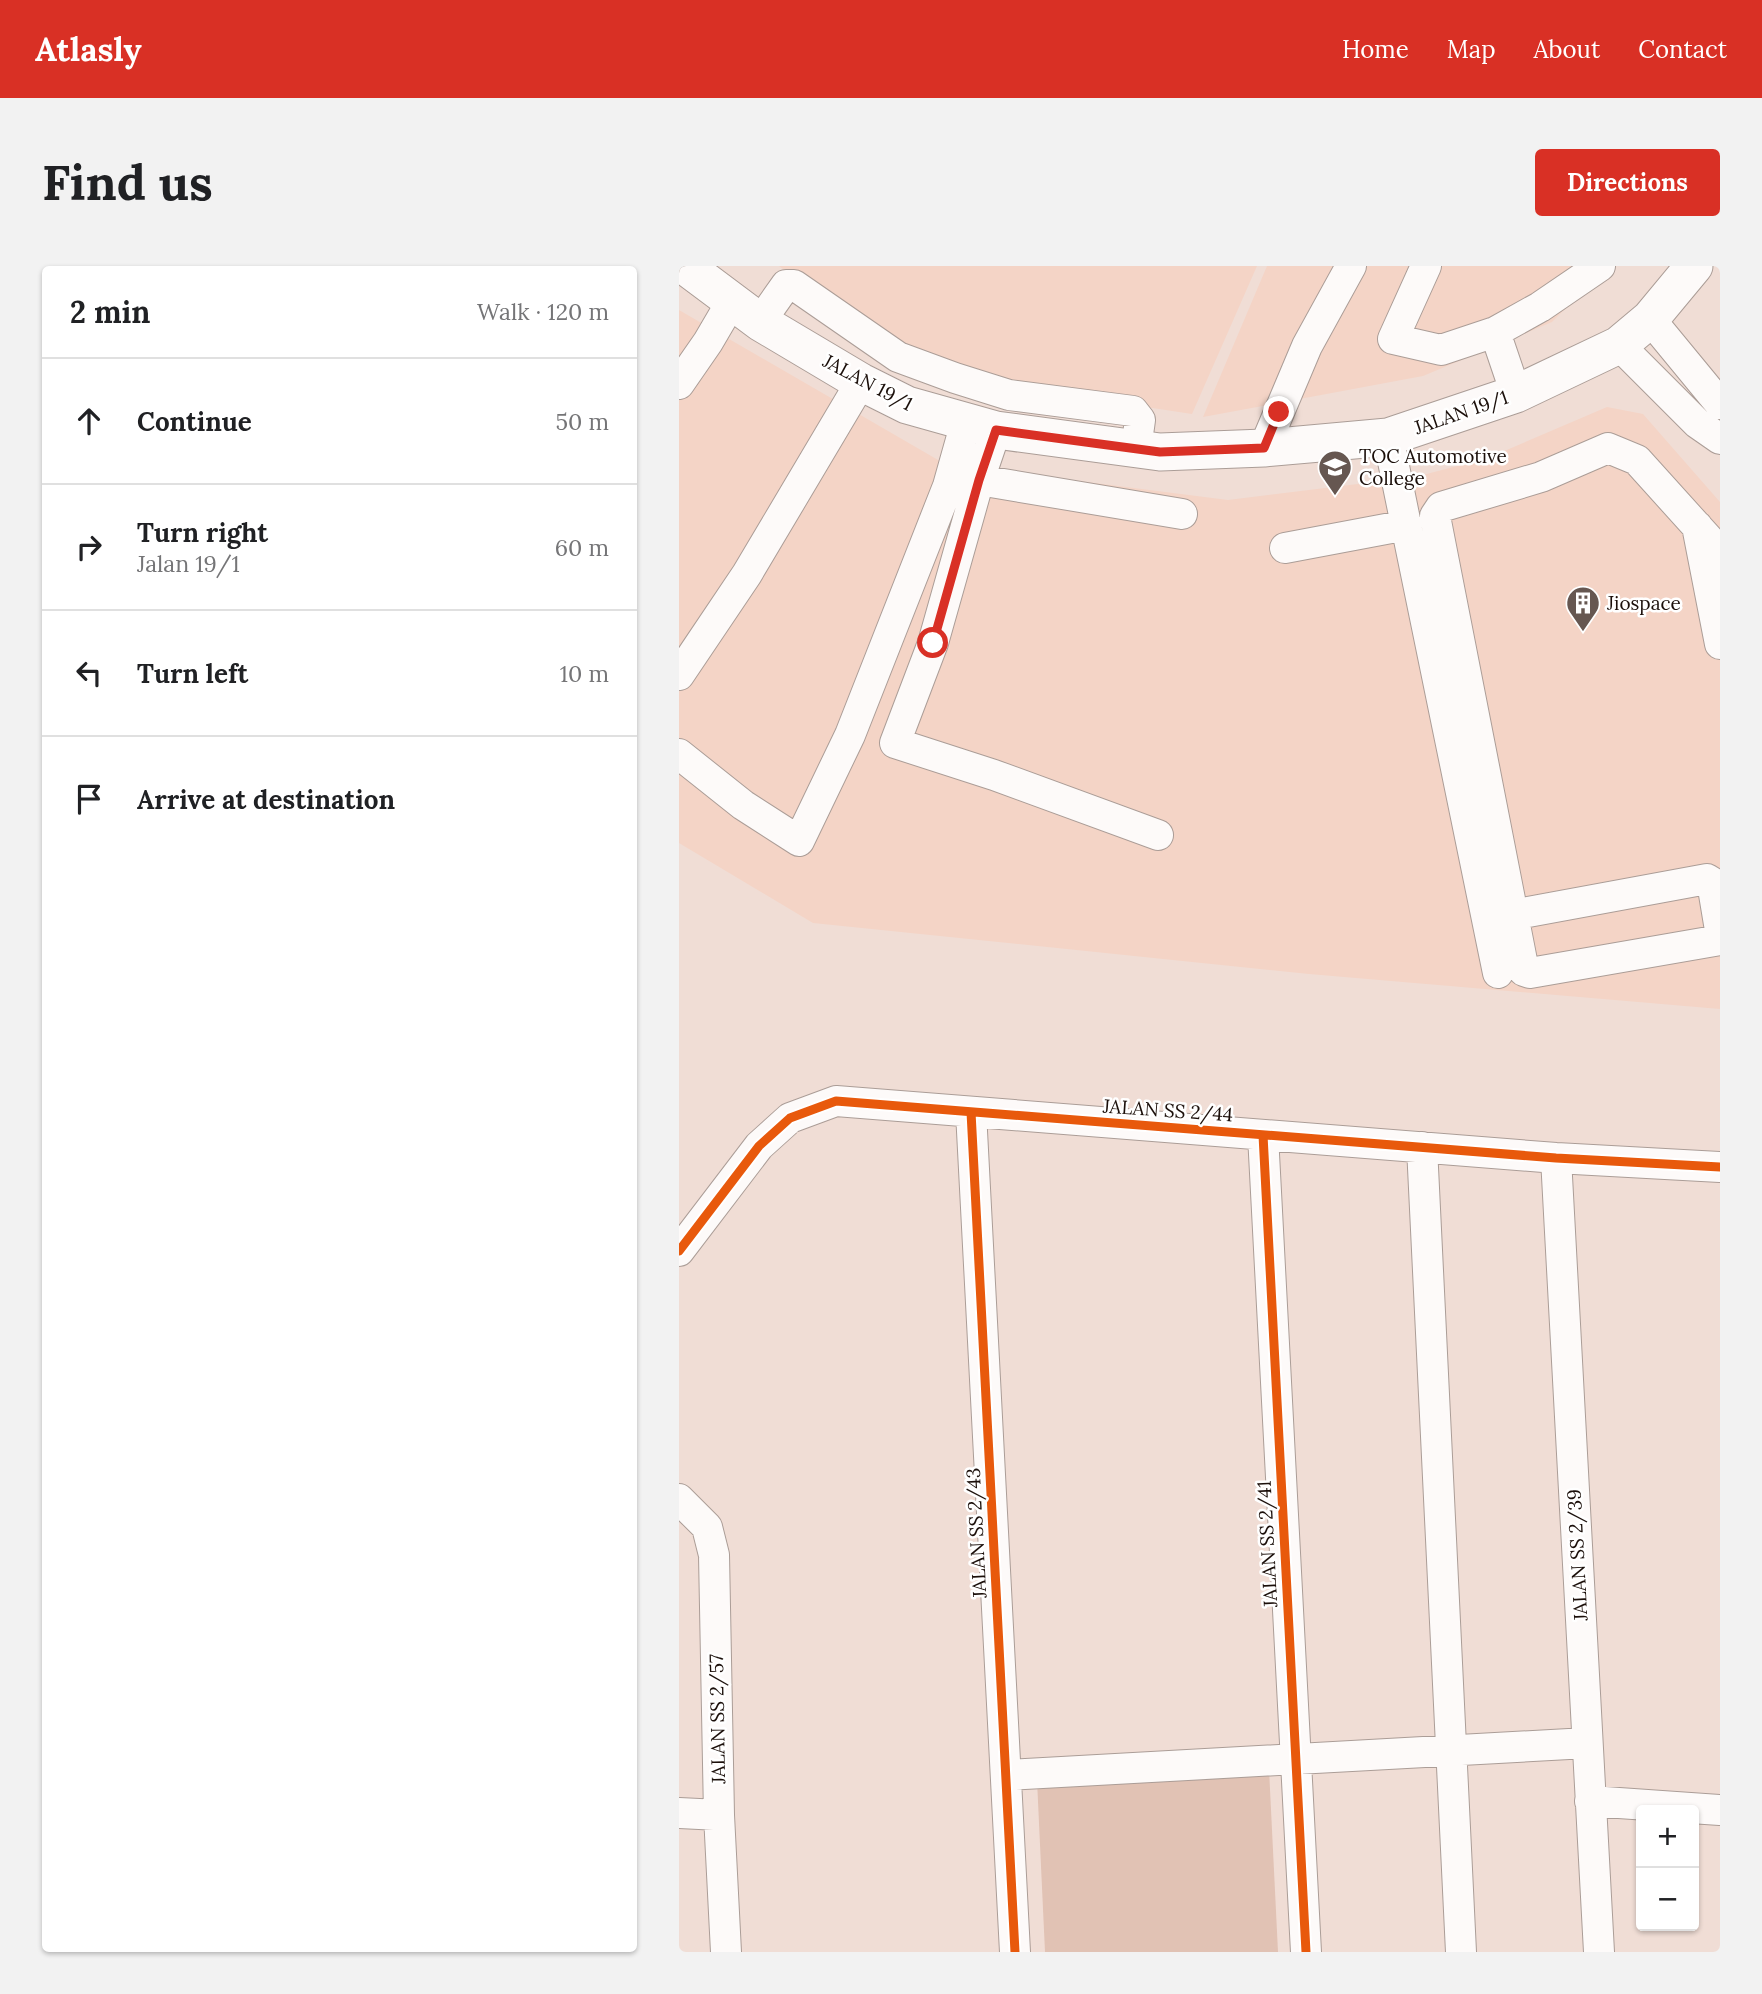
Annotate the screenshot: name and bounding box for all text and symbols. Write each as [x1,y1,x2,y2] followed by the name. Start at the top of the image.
[35,28,142,70] text: Atlasly
[1342,34,1409,65] text: Home
[1447,34,1496,65] text: Map
[1534,34,1600,65] text: About
[1638,34,1727,65] text: Contact
[1535,149,1720,216] button: Directions
[42,151,213,213] text: Find us
[70,293,150,331] text: 2 min
[477,297,609,326] text: Walk · 120 m
[818,348,917,417] street label: JALAN 19/1
[1410,385,1512,441] street label: JALAN 19/1
[1263,396,1294,427] route end
[70,402,108,440] icon: ahead
[137,405,252,438] text: Continue
[556,407,609,436] text: 50 m
[1359,444,1507,490] place label: TOC Automotive College
[1316,448,1354,497] school or university icon: TOC Automotive College
[137,516,268,549] text: Turn right
[70,528,108,566] icon: right
[555,533,609,562] text: 60 m
[137,549,240,578] text: Jalan 19/1
[1564,584,1602,633] building icon: Jiospace
[1606,591,1681,615] place label: Jiospace
[917,627,948,658] route start
[70,654,108,692] icon: left
[137,657,248,690] text: Turn left
[560,659,609,688] text: 10 m
[70,780,108,818] icon: arrive
[137,783,395,816] text: Arrive at destination
[1101,1093,1234,1128] street label: JALAN SS 2/44
[961,1467,992,1600] street label: JALAN SS 2/43
[1252,1480,1283,1609] street label: JALAN SS 2/41
[1562,1488,1593,1623] street label: JALAN SS 2/39
[704,1654,731,1785] street label: JALAN SS 2/57
[1636,1805,1699,1931] map controls
[1636,1805,1699,1868] button: +
[1636,1868,1699,1931] button: −

